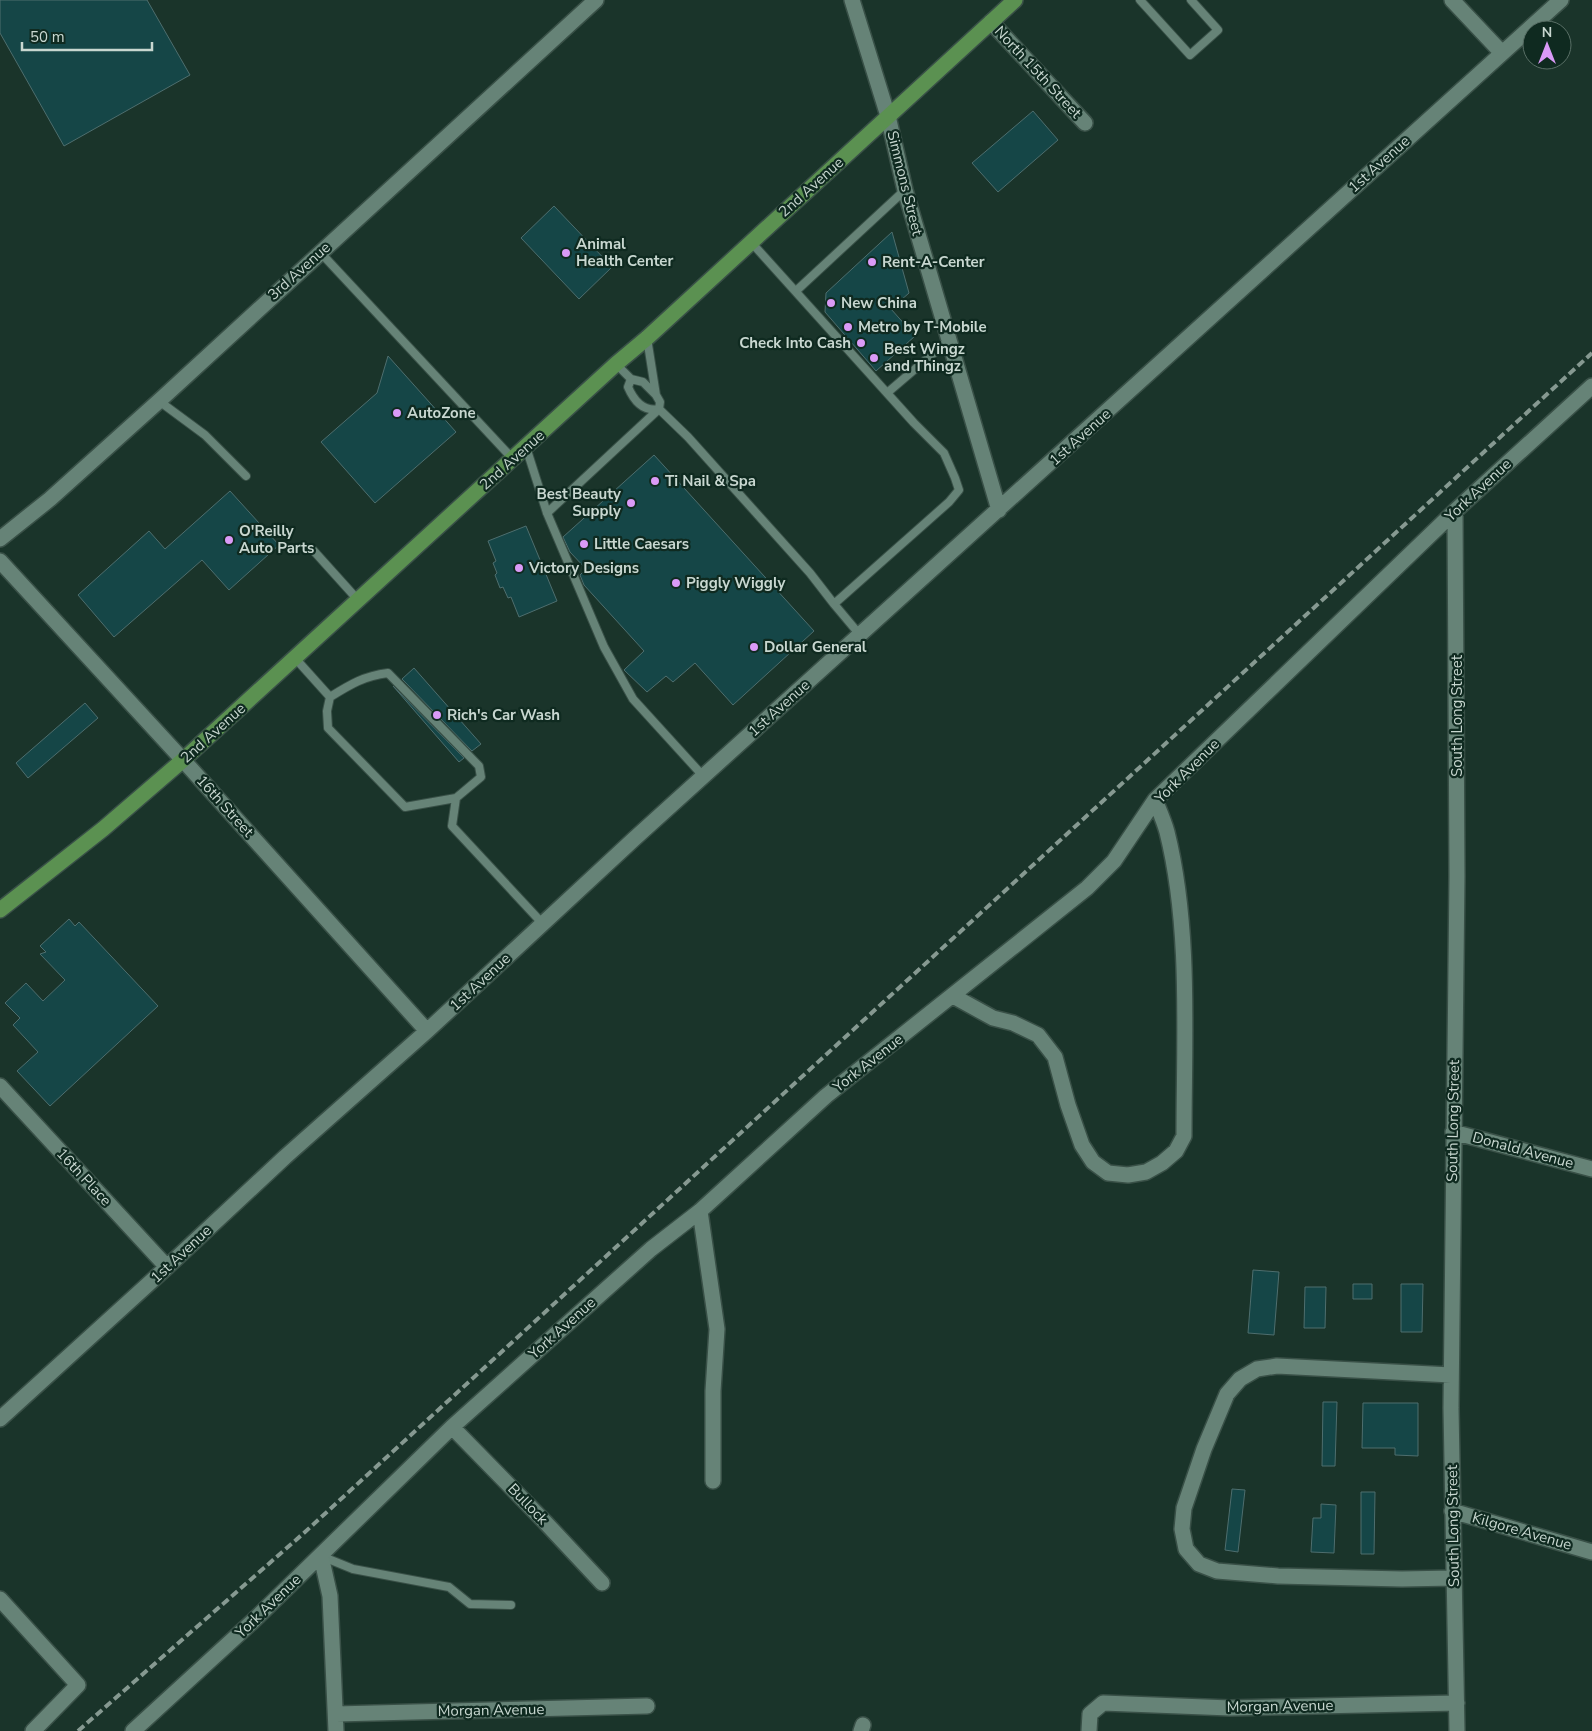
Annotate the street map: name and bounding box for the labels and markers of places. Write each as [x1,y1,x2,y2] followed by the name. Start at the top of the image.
[576,234,673,271] place label: Animal Health Center
[560,247,572,259] marker: Animal Health Center
[882,252,985,272] place label: Rent-A-Center
[866,256,878,268] marker: Rent-A-Center
[841,293,917,313] place label: New China
[825,297,837,309] marker: New China
[858,317,987,337] place label: Metro by T-Mobile
[842,321,854,333] marker: Metro by T-Mobile
[739,333,851,353] place label: Check Into Cash
[855,337,867,349] marker: Check Into Cash
[884,339,965,376] place label: Best Wingz and Thingz
[868,352,880,364] marker: Best Wingz and Thingz
[407,403,476,423] place label: AutoZone
[391,407,403,419] marker: AutoZone
[665,471,756,491] place label: Ti Nail & Spa
[649,475,661,487] marker: Ti Nail & Spa
[536,484,621,521] place label: Best Beauty Supply
[625,497,637,509] marker: Best Beauty Supply
[239,521,314,558] place label: O'Reilly Auto Parts
[223,534,235,546] marker: O'Reilly Auto Parts
[594,534,689,554] place label: Little Caesars
[578,538,590,550] marker: Little Caesars
[528,558,639,578] place label: Victory Designs
[513,562,525,574] marker: Victory Designs
[686,573,785,593] place label: Piggly Wiggly
[670,577,682,589] marker: Piggly Wiggly
[764,637,867,657] place label: Dollar General
[748,641,760,653] marker: Dollar General
[447,705,560,725] place label: Rich's Car Wash
[431,709,443,721] marker: Rich's Car Wash

